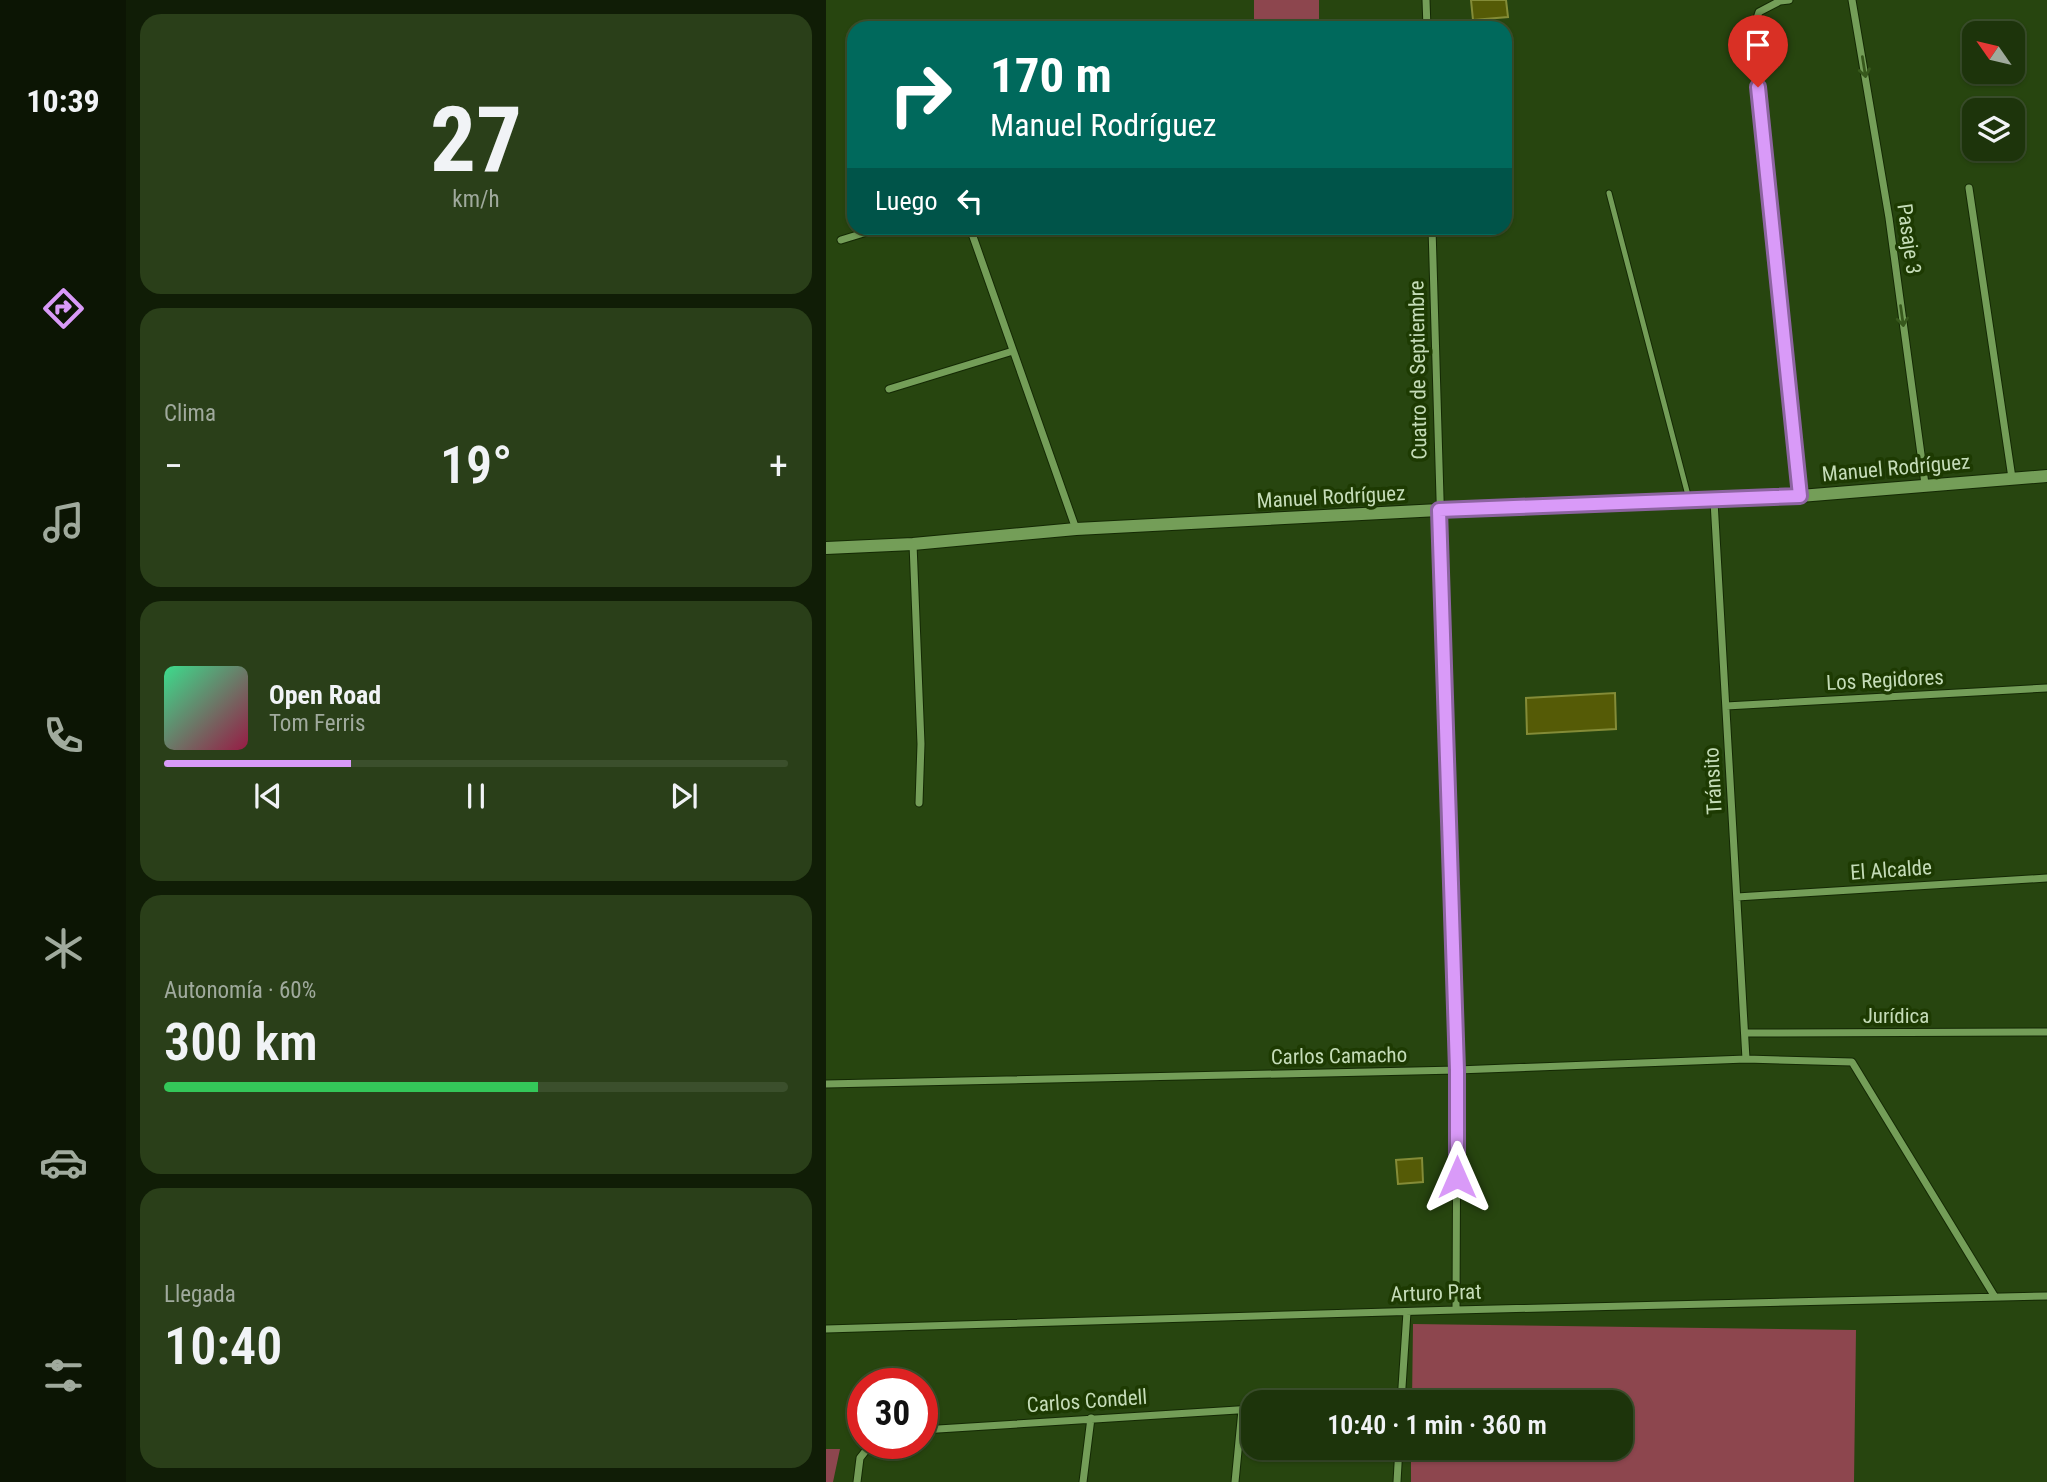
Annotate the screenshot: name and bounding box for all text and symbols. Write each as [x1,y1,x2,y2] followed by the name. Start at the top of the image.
[1728,15,1788,87] pin
[1962,21,2025,84] north arrow
[1962,21,2025,161] map controls
[1739,26,1777,64] icon: arrive
[990,47,1112,104] text: 170 m
[875,49,966,140] icon: right
[1858,55,1871,78] one-way arrow
[26,82,100,120] text: 10:39
[430,87,522,193] text: 27
[1962,98,2025,161] button: layers
[990,106,1217,144] text: Manuel Rodríguez
[951,182,989,220] icon: left
[452,186,500,213] text: km/h
[875,186,937,216] text: Luego
[1892,202,1926,276] street label: Pasaje 3
[1404,280,1432,460] street label: Cuatro de Septiembre
[39,284,88,333] icon: directions
[1896,305,1909,327] one-way arrow
[164,400,216,427] text: Clima
[440,435,512,496] text: 19°
[164,444,183,488] text: −
[769,444,788,488] text: +
[1821,450,1971,486] street label: Manuel Rodríguez
[1256,481,1406,513] street label: Manuel Rodríguez
[39,498,88,547] icon: music
[1826,665,1944,695] street label: Los Regidores
[269,680,381,710] text: Open Road
[269,710,365,737] text: Tom Ferris
[39,711,88,760] icon: phone
[1699,747,1727,815] street label: Tránsito
[249,777,287,815] icon: previous
[457,777,495,815] icon: pause
[665,777,703,815] icon: next
[1849,855,1933,885] street label: El Alcalde
[39,924,88,973] icon: climate
[164,977,316,1004] text: Autonomía · 60%
[1863,1004,1929,1028] street label: Jurídica
[164,1012,318,1073] text: 300 km
[1271,1043,1407,1069] street label: Carlos Camacho
[39,1138,88,1187] icon: car
[1420,1140,1494,1214] position arrow
[1390,1279,1482,1307] street label: Arturo Prat
[164,1281,236,1308] text: Llegada
[164,1316,282,1377] text: 10:40
[39,1351,88,1400] icon: filters
[847,1368,938,1459] speed limit sign: 30
[1026,1385,1148,1417] street label: Carlos Condell
[1327,1410,1547,1440] text: 10:40 · 1 min · 360 m

